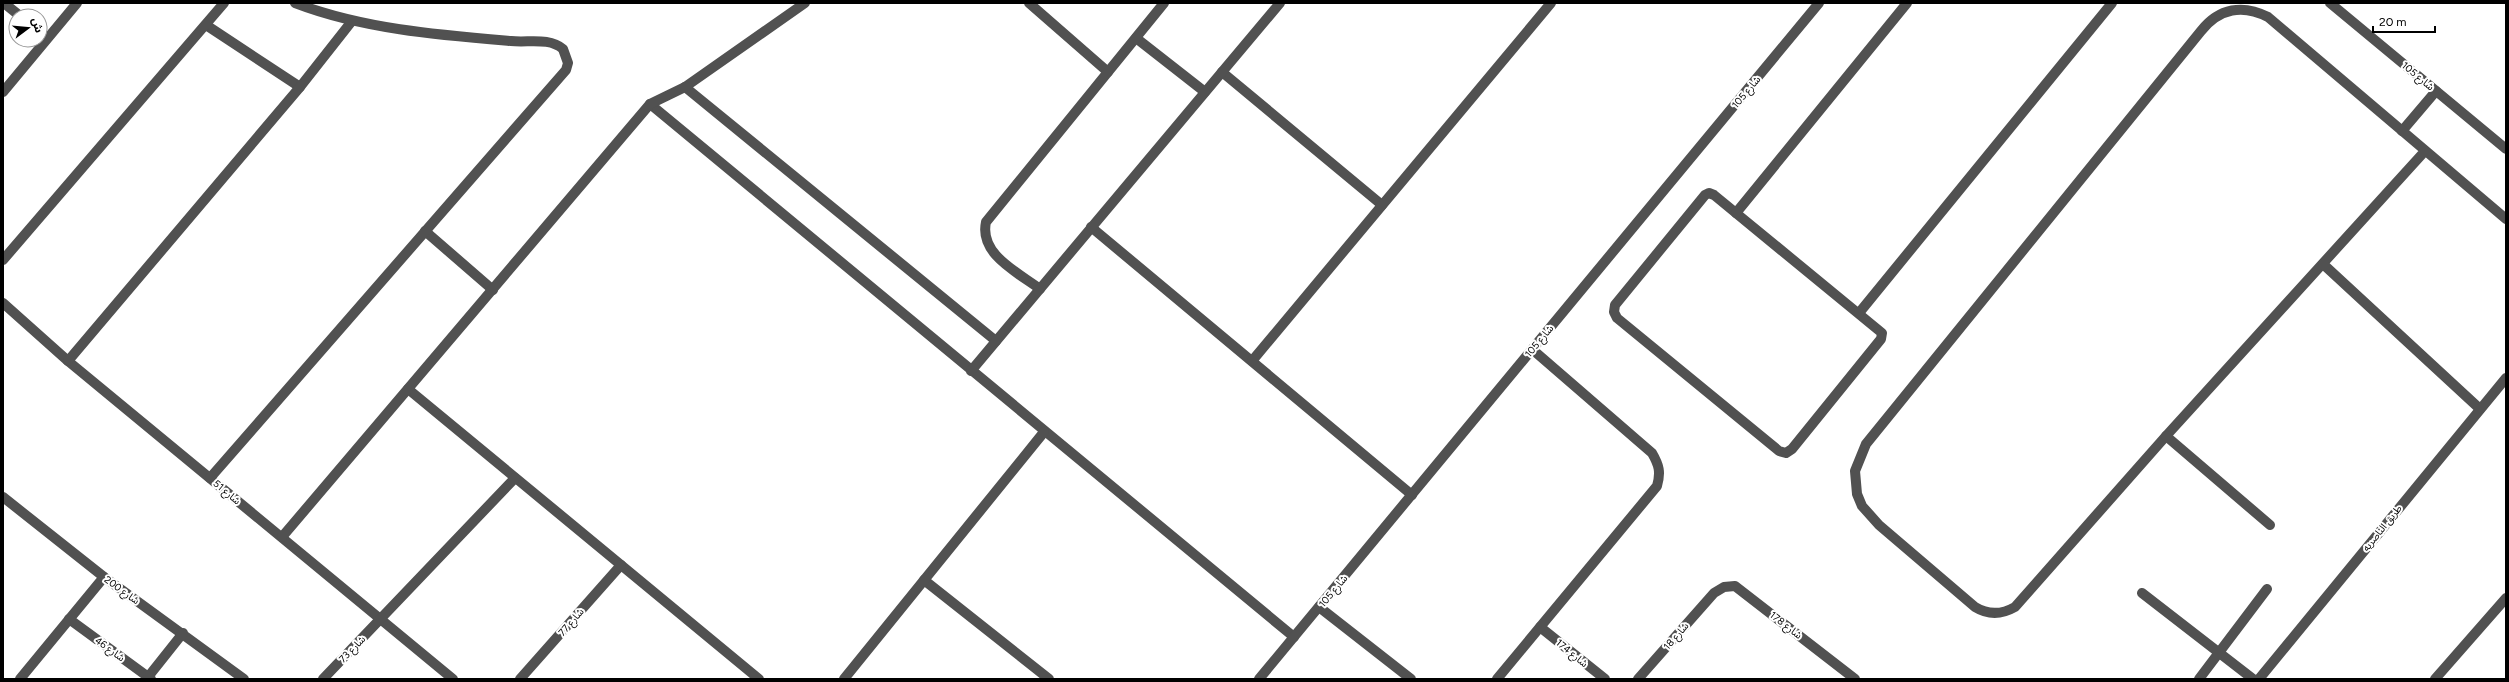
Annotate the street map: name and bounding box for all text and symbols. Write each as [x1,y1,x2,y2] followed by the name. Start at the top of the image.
[8,8,48,48] north arrow
[2373,8,2435,34] scale bar
[2379,15,2407,29] text: 20 m
[29,16,45,34] text: ش
[2399,59,2437,94] street label: شارع 105
[1729,73,1764,111] street label: شارع 105
[1522,322,1557,360] street label: شارع 105
[210,477,243,508] street label: شارع 51
[2359,502,2405,554] street label: طريق الناصريه
[1316,572,1351,610] street label: شارع 105
[101,573,142,608] street label: شارع 200
[555,605,587,639] street label: شارع 77
[1767,608,1805,643] street label: شارع 178
[1661,619,1692,653] street label: شارع 18
[336,633,369,666] street label: شارع 73
[92,634,128,665] street label: شارع 46
[1553,636,1591,671] street label: شارع 174

